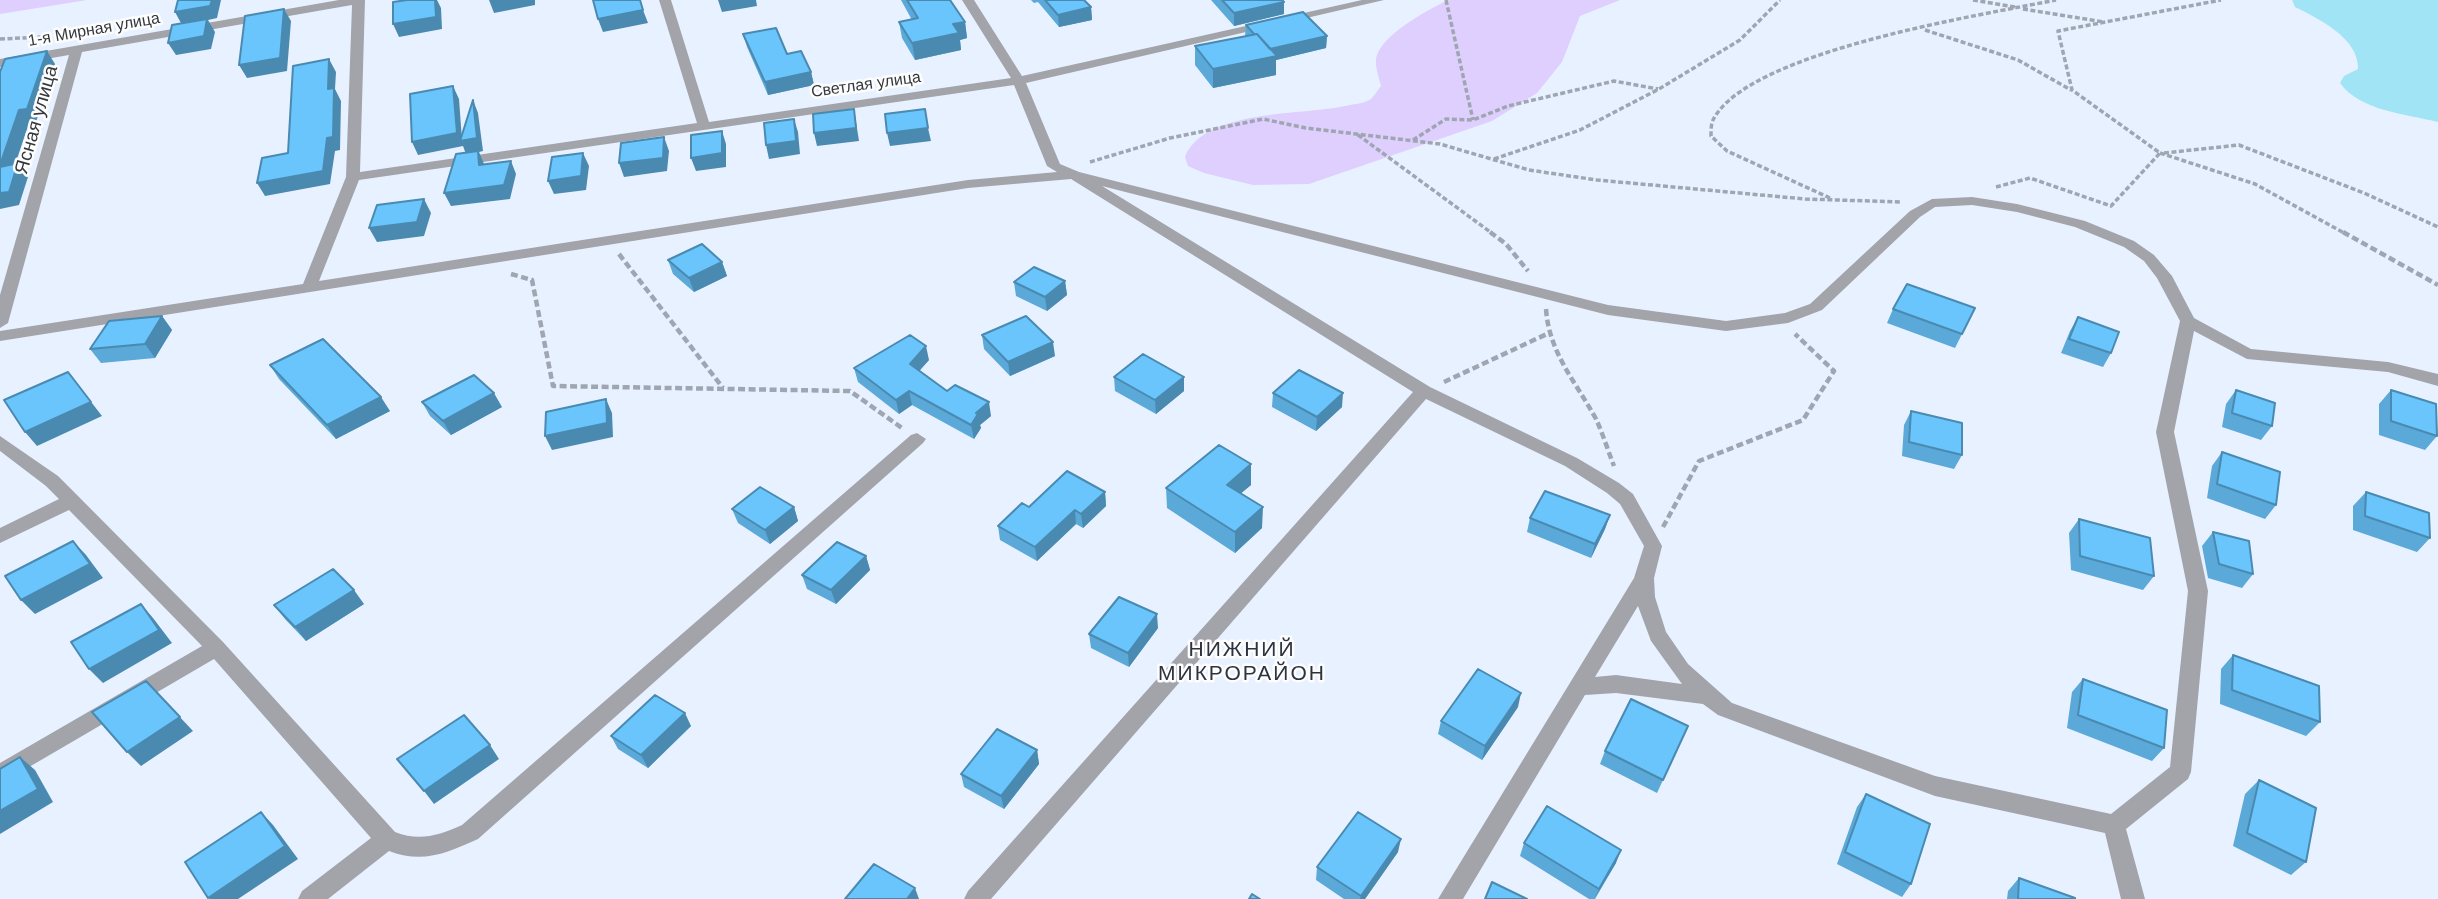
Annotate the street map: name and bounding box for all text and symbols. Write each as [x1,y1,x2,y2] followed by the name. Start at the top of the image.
[27,9,161,51] street label: 1-я Мирная улица
[11,63,63,177] street label: Ясная улица
[810,68,922,102] street label: Светлая улица
[1159,637,1325,687] district label: НИЖНИЙ МИКРОРАЙОН

